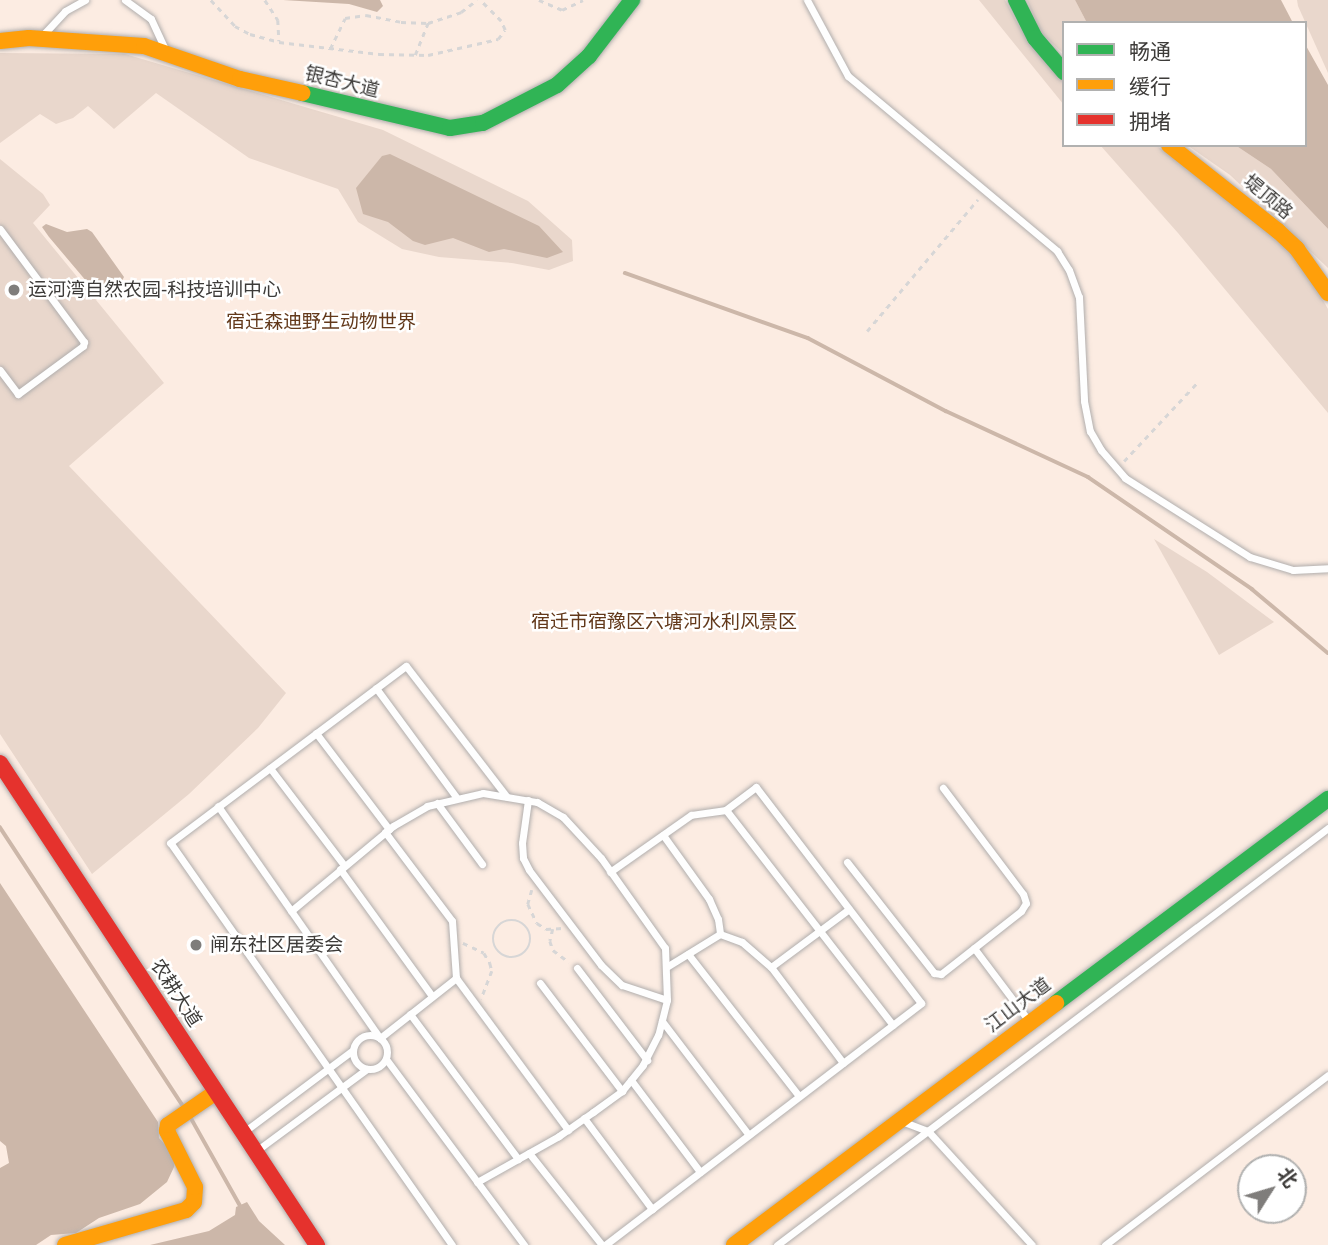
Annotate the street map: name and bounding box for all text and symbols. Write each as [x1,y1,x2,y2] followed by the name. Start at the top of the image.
[1062,21,1307,147] legend
[1129,40,1171,63] text: 畅通
[302,62,382,102] street label: 银杏大道
[1129,75,1171,98] text: 缓行
[1129,110,1171,133] text: 拥堵
[1239,170,1297,224] street label: 堤顶路
[28,279,281,301] place label: 运河湾自然农园-科技培训中心
[6,282,22,298] marker: 运河湾自然农园-科技培训中心
[226,311,416,333] park label: 宿迁森迪野生动物世界
[531,611,797,633] park label: 宿迁市宿豫区六塘河水利风景区
[210,934,343,956] place label: 闸东社区居委会
[188,937,204,953] marker: 闸东社区居委会
[146,955,206,1031] street label: 农耕大道
[981,973,1055,1037] street label: 江山大道
[1237,1154,1307,1224] north arrow
[1273,1163,1302,1191] text: 北

